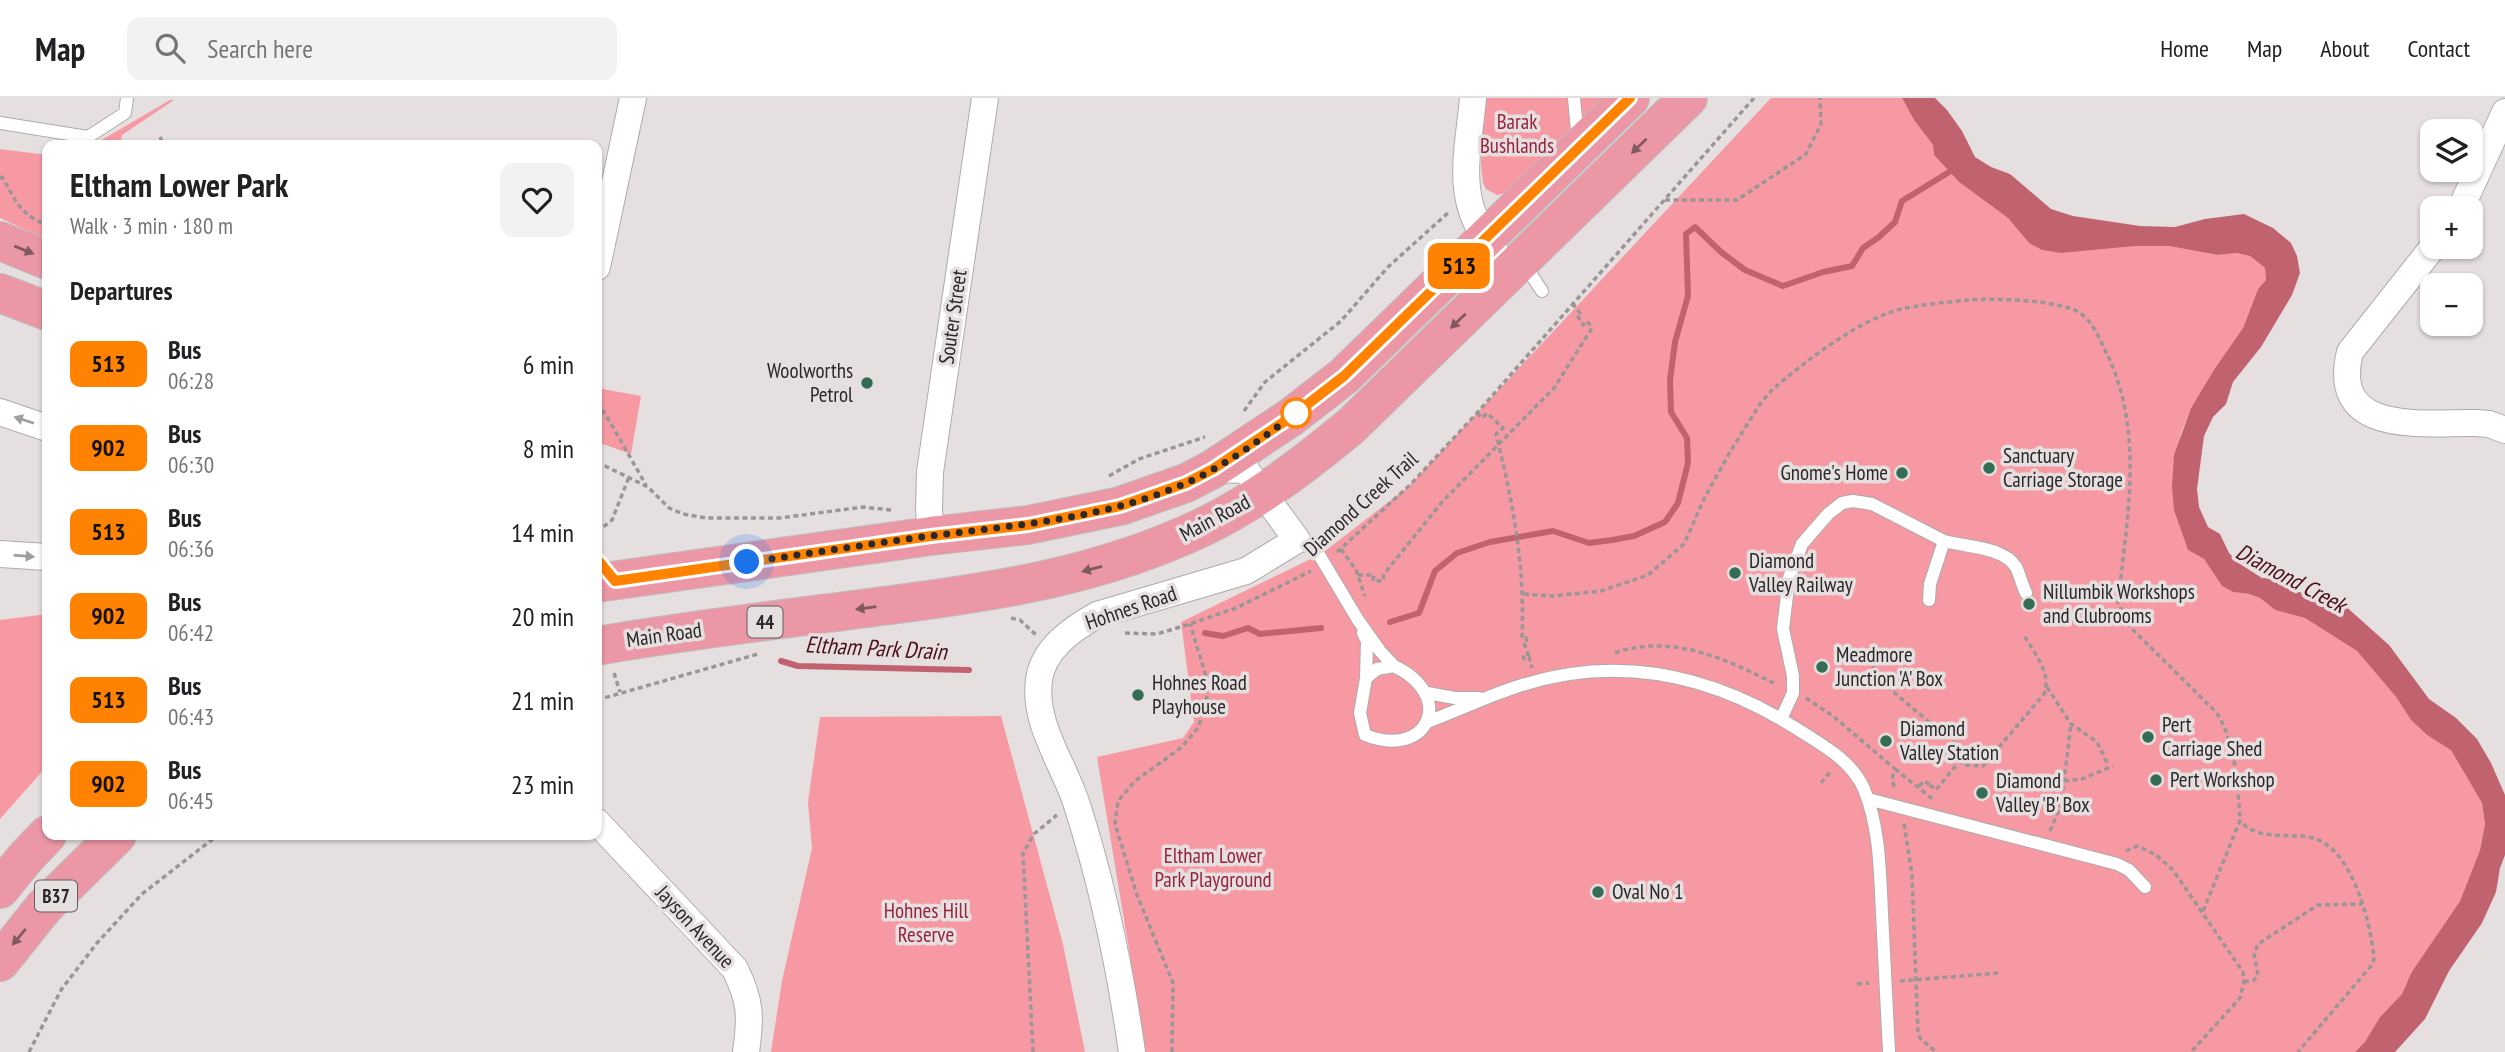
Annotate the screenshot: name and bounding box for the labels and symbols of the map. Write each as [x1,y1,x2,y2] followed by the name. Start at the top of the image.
[1480,108,1554,159] park label: Barak Bushlands
[1631,137,1648,153] one-way arrow
[1419,243,1499,289] line badge: 513
[13,245,34,256] one-way arrow
[933,268,973,366] street label: Souter Street
[1450,313,1467,329] one-way arrow
[767,357,853,408] place label: Woolworths Petrol
[859,375,875,391] marker: Woolworths Petrol
[1281,398,1311,428] unlabelled marker
[13,414,34,425] one-way arrow
[2003,442,2123,493] place label: Sanctuary Carriage Storage
[1298,445,1423,562] street label: Diamond Creek Trail
[1780,459,1888,486] place label: Gnome's Home
[1981,460,1997,476] marker: Sanctuary Carriage Storage
[1894,465,1910,481] marker: Gnome's Home
[1175,488,1255,547] street label: Main Road
[2231,536,2354,620] water label: Diamond Creek
[729,544,764,579] your location
[1748,547,1853,598] place label: Diamond Valley Railway
[13,551,35,562] one-way arrow
[1081,564,1103,575] one-way arrow
[1727,565,1743,581] marker: Diamond Valley Railway
[2043,578,2195,629] place label: Nillumbik Workshops and Clubrooms
[1082,579,1180,636] street label: Hohnes Road
[2021,596,2037,612] marker: Nillumbik Workshops and Clubrooms
[855,603,877,614] one-way arrow
[748,607,782,638] road number: 44
[624,616,703,653] street label: Main Road
[804,629,950,666] water label: Eltham Park Drain
[1835,641,1943,692] place label: Meadmore Junction 'A' Box
[1814,659,1830,675] marker: Meadmore Junction 'A' Box
[1152,669,1247,720] place label: Hohnes Road Playhouse
[1130,687,1146,703] marker: Hohnes Road Playhouse
[2162,711,2262,762] place label: Pert Carriage Shed
[1899,715,1999,766] place label: Diamond Valley Station
[2140,729,2156,745] marker: Pert Carriage Shed
[1878,733,1894,749] marker: Diamond Valley Station
[2170,766,2275,793] place label: Pert Workshop
[1995,767,2090,818] place label: Diamond Valley 'B' Box
[2148,772,2164,788] marker: Pert Workshop
[1974,785,1990,801] marker: Diamond Valley 'B' Box
[1154,842,1272,893] park label: Eltham Lower Park Playground
[1612,878,1683,905] place label: Oval No 1
[649,879,741,974] street label: Jayson Avenue
[35,880,77,912] road number: B37
[1590,884,1606,900] marker: Oval No 1
[884,897,968,948] park label: Hohnes Hill Reserve
[12,929,27,946] one-way arrow

